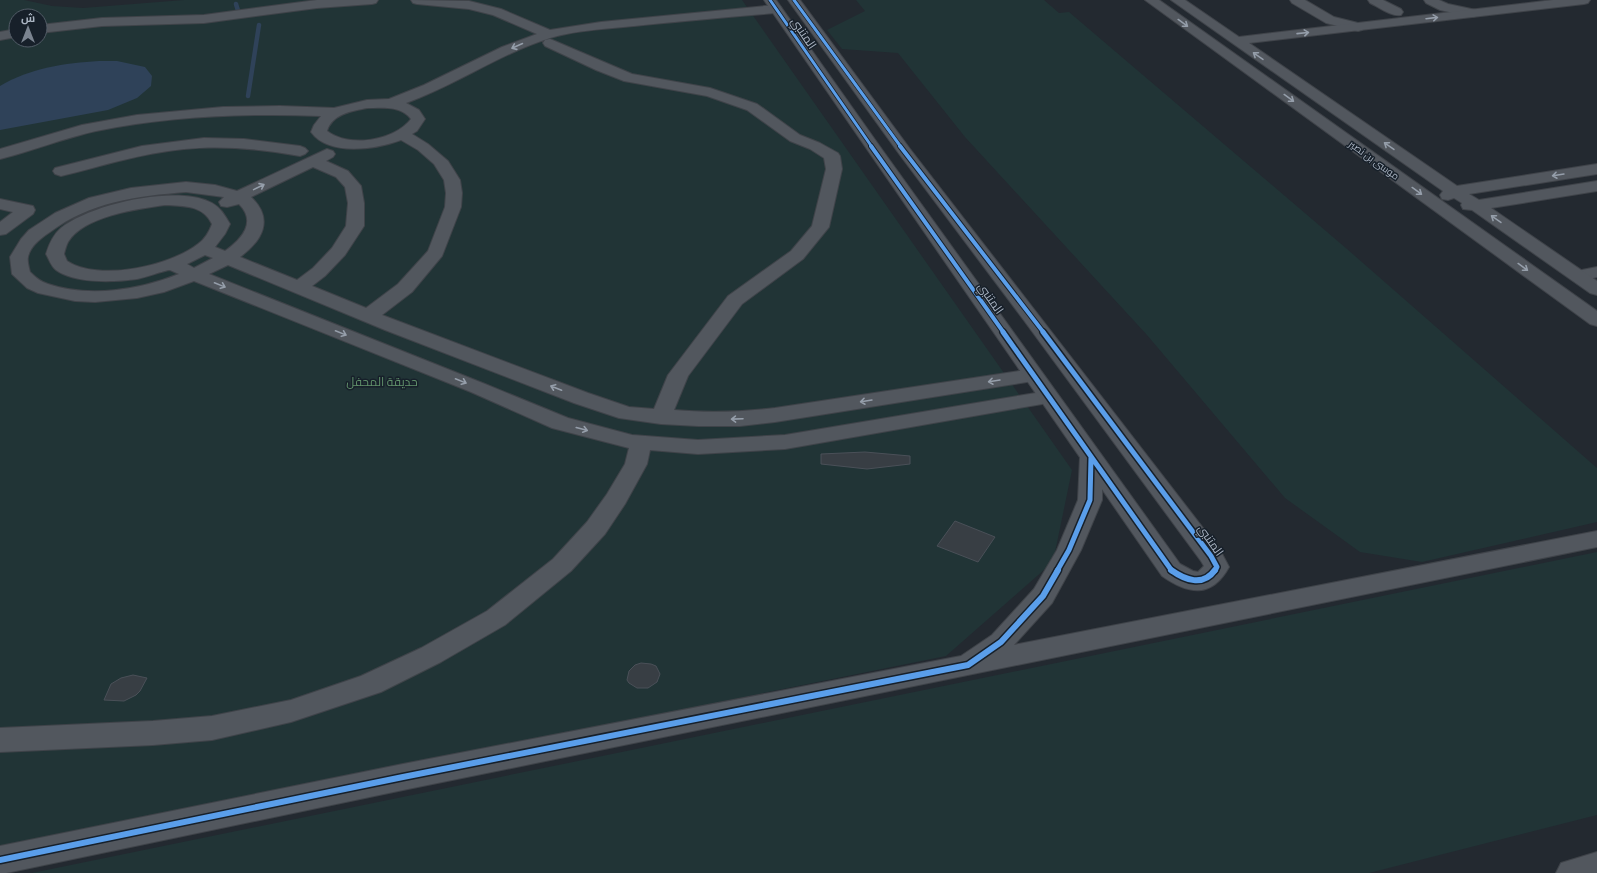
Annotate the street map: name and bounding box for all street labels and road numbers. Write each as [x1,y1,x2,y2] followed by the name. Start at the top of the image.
[786,14,820,53] street label: المتنبي
[1345,137,1402,183] street label: موسى بن نصير
[972,279,1007,318] street label: المتنبي
[1192,521,1227,560] street label: المتنبي

